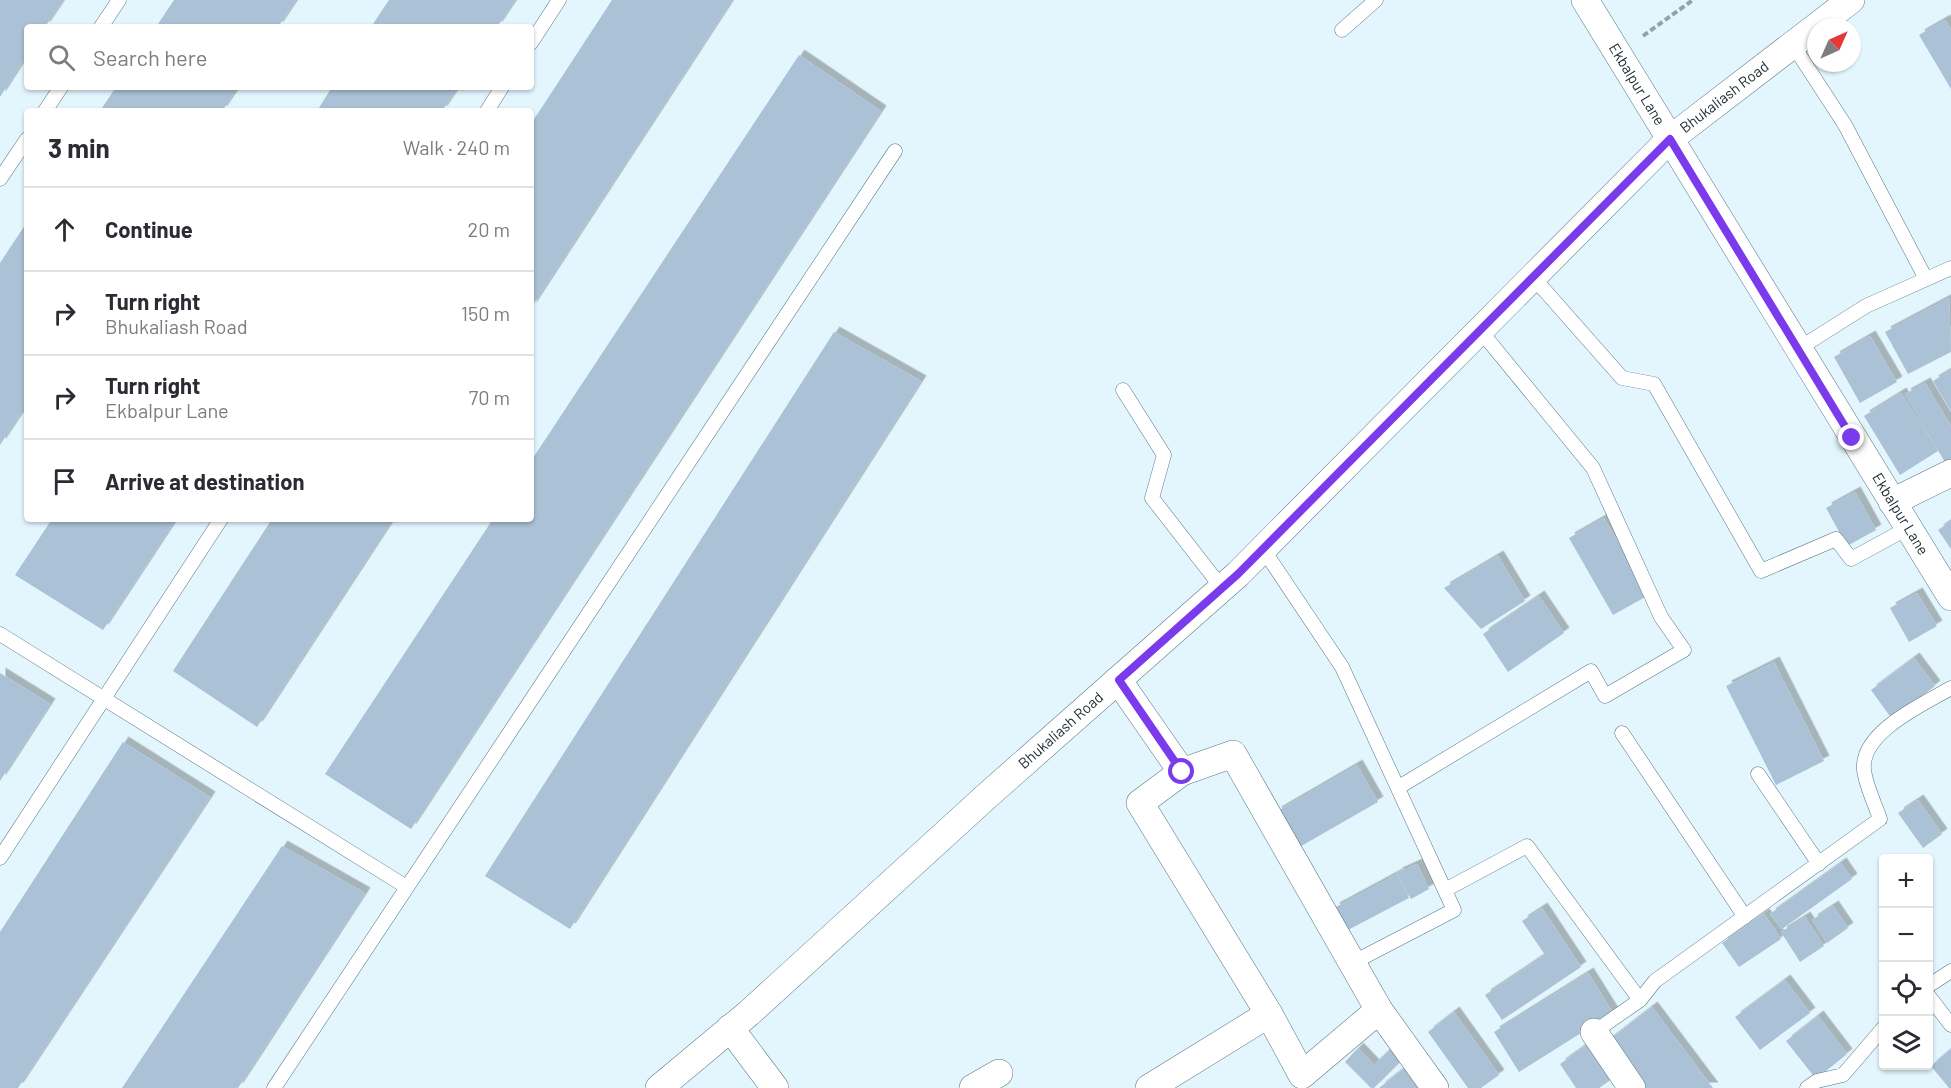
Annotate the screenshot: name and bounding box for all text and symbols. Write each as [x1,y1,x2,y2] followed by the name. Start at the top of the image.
[1807,18,1861,72] north arrow
[24,24,534,90] search box
[1606,40,1670,128] street label: Ekbalpur Lane
[45,41,78,74] icon: search
[93,44,207,70] text: Search here
[1676,57,1772,136] street label: Bhukaliash Road
[48,132,110,163] text: 3 min
[403,135,510,159] text: Walk · 240 m
[48,213,81,246] icon: ahead
[105,216,193,242] text: Continue
[467,217,510,241] text: 20 m
[105,288,200,314] text: Turn right
[48,297,81,330] icon: right
[461,301,510,325] text: 150 m
[105,314,248,338] text: Bhukaliash Road
[105,372,200,398] text: Turn right
[48,381,81,414] icon: right
[469,385,510,409] text: 70 m
[105,398,229,422] text: Ekbalpur Lane
[1838,424,1864,450] route end
[48,465,81,498] icon: arrive
[105,468,304,494] text: Arrive at destination
[1869,469,1933,558] street label: Ekbalpur Lane
[1014,688,1106,772] street label: Bhukaliash Road
[1168,758,1194,784] route start
[1879,854,1933,1070] map controls
[1879,854,1933,908] button: +
[1879,908,1933,962] button: −
[1879,962,1933,1016] button: locate
[1879,1016,1933,1070] button: layers

